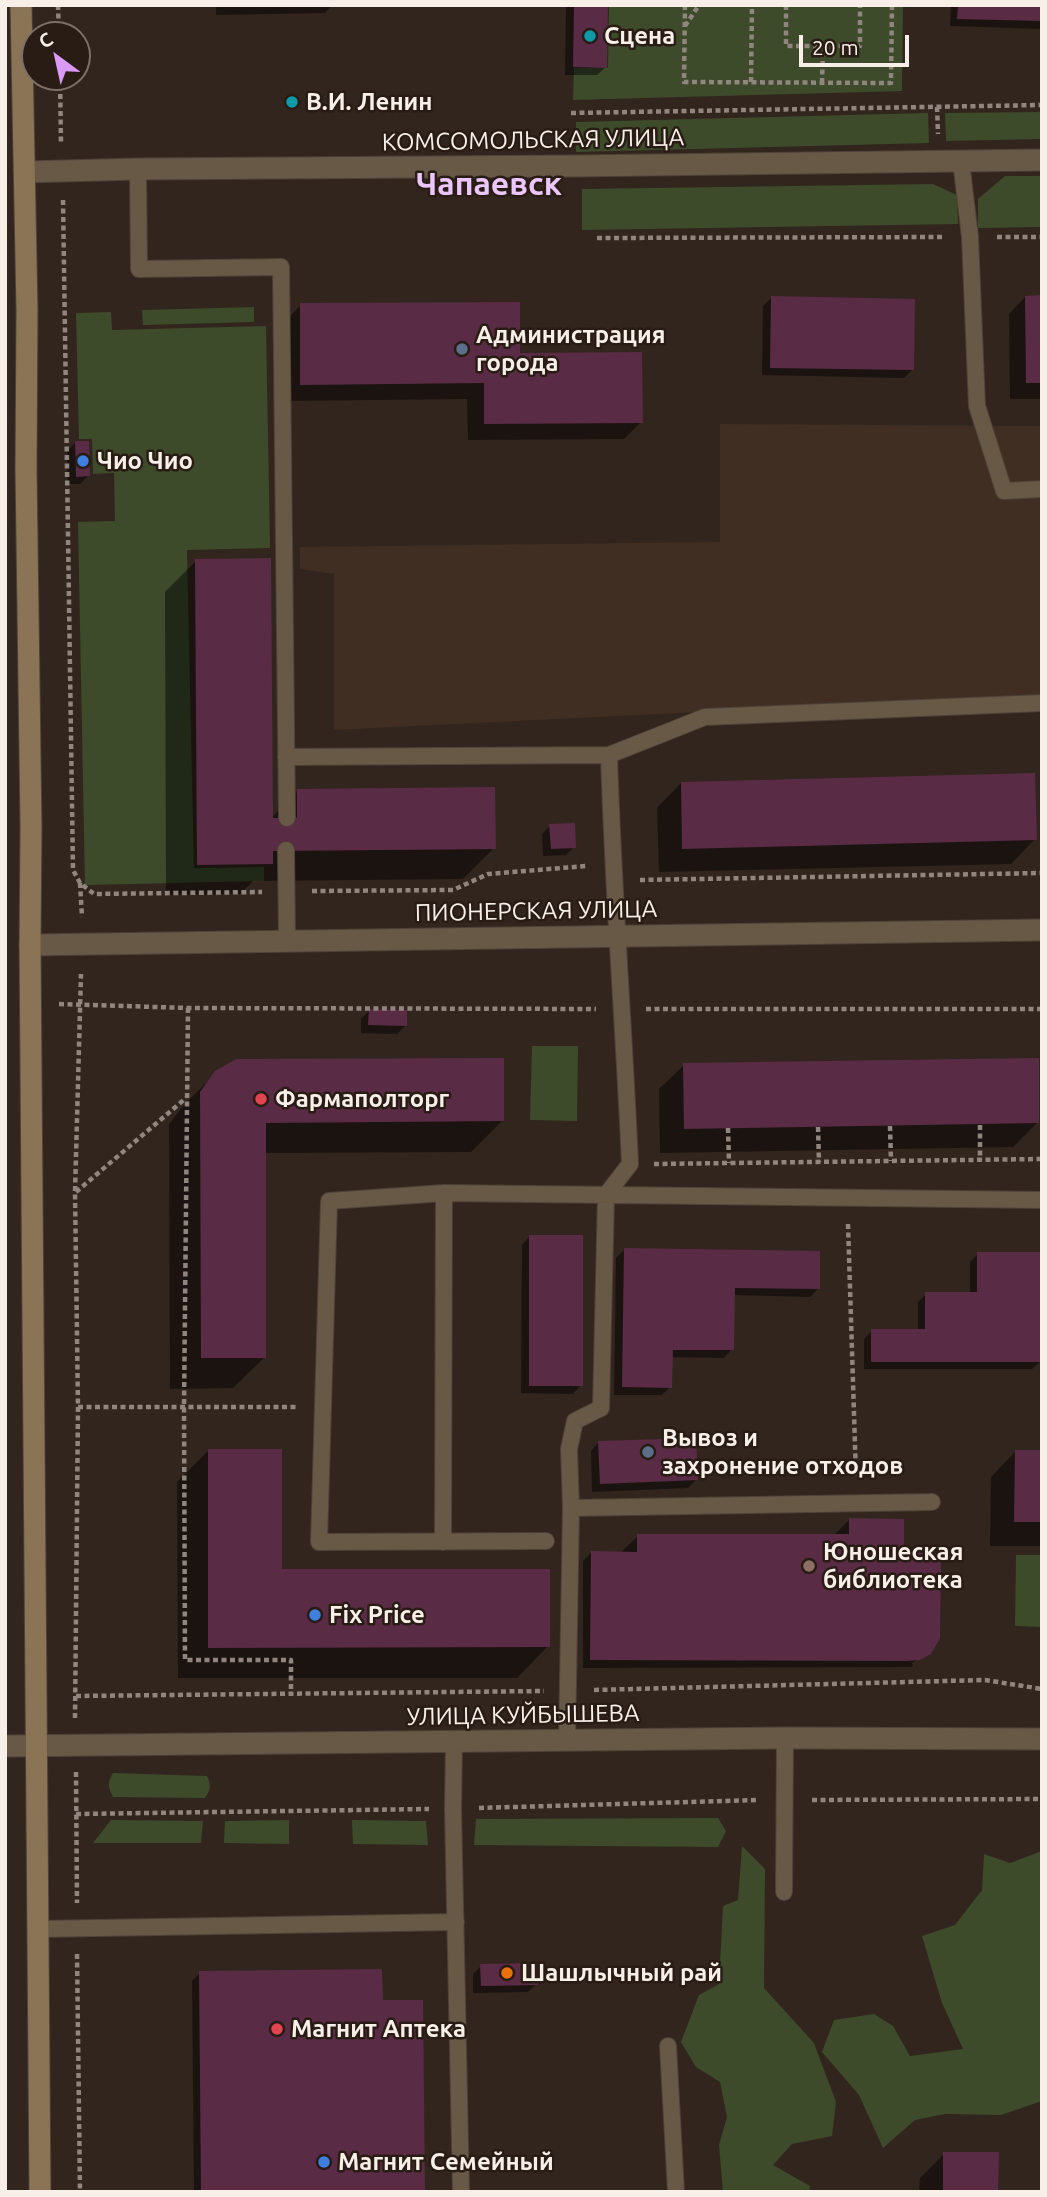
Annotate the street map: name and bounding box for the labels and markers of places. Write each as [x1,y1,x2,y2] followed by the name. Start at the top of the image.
[604,22,675,50] place label: Сцена
[582,28,598,44] marker: Сцена
[306,88,432,116] place label: В.И. Ленин
[284,94,300,110] marker: В.И. Ленин
[476,321,665,377] place label: Администрация города
[454,341,470,357] marker: Администрация города
[97,447,193,475] place label: Чио Чио
[75,453,91,469] marker: Чио Чио
[275,1085,449,1113] place label: Фармаполторг
[253,1091,269,1107] marker: Фармаполторг
[662,1424,903,1480] place label: Вывоз и захронение отходов
[640,1444,656,1460] marker: Вывоз и захронение отходов
[823,1538,963,1594] place label: Юношеская библиотека
[801,1558,817,1574] marker: Юношеская библиотека
[329,1601,425,1629] place label: Fix Price
[307,1607,323,1623] marker: Fix Price
[521,1959,722,1987] place label: Шашлычный рай
[499,1965,515,1981] marker: Шашлычный рай
[291,2015,466,2043] place label: Магнит Аптека
[269,2021,285,2037] marker: Магнит Аптека
[338,2148,554,2176] place label: Магнит Семейный
[316,2154,332,2170] marker: Магнит Семейный

